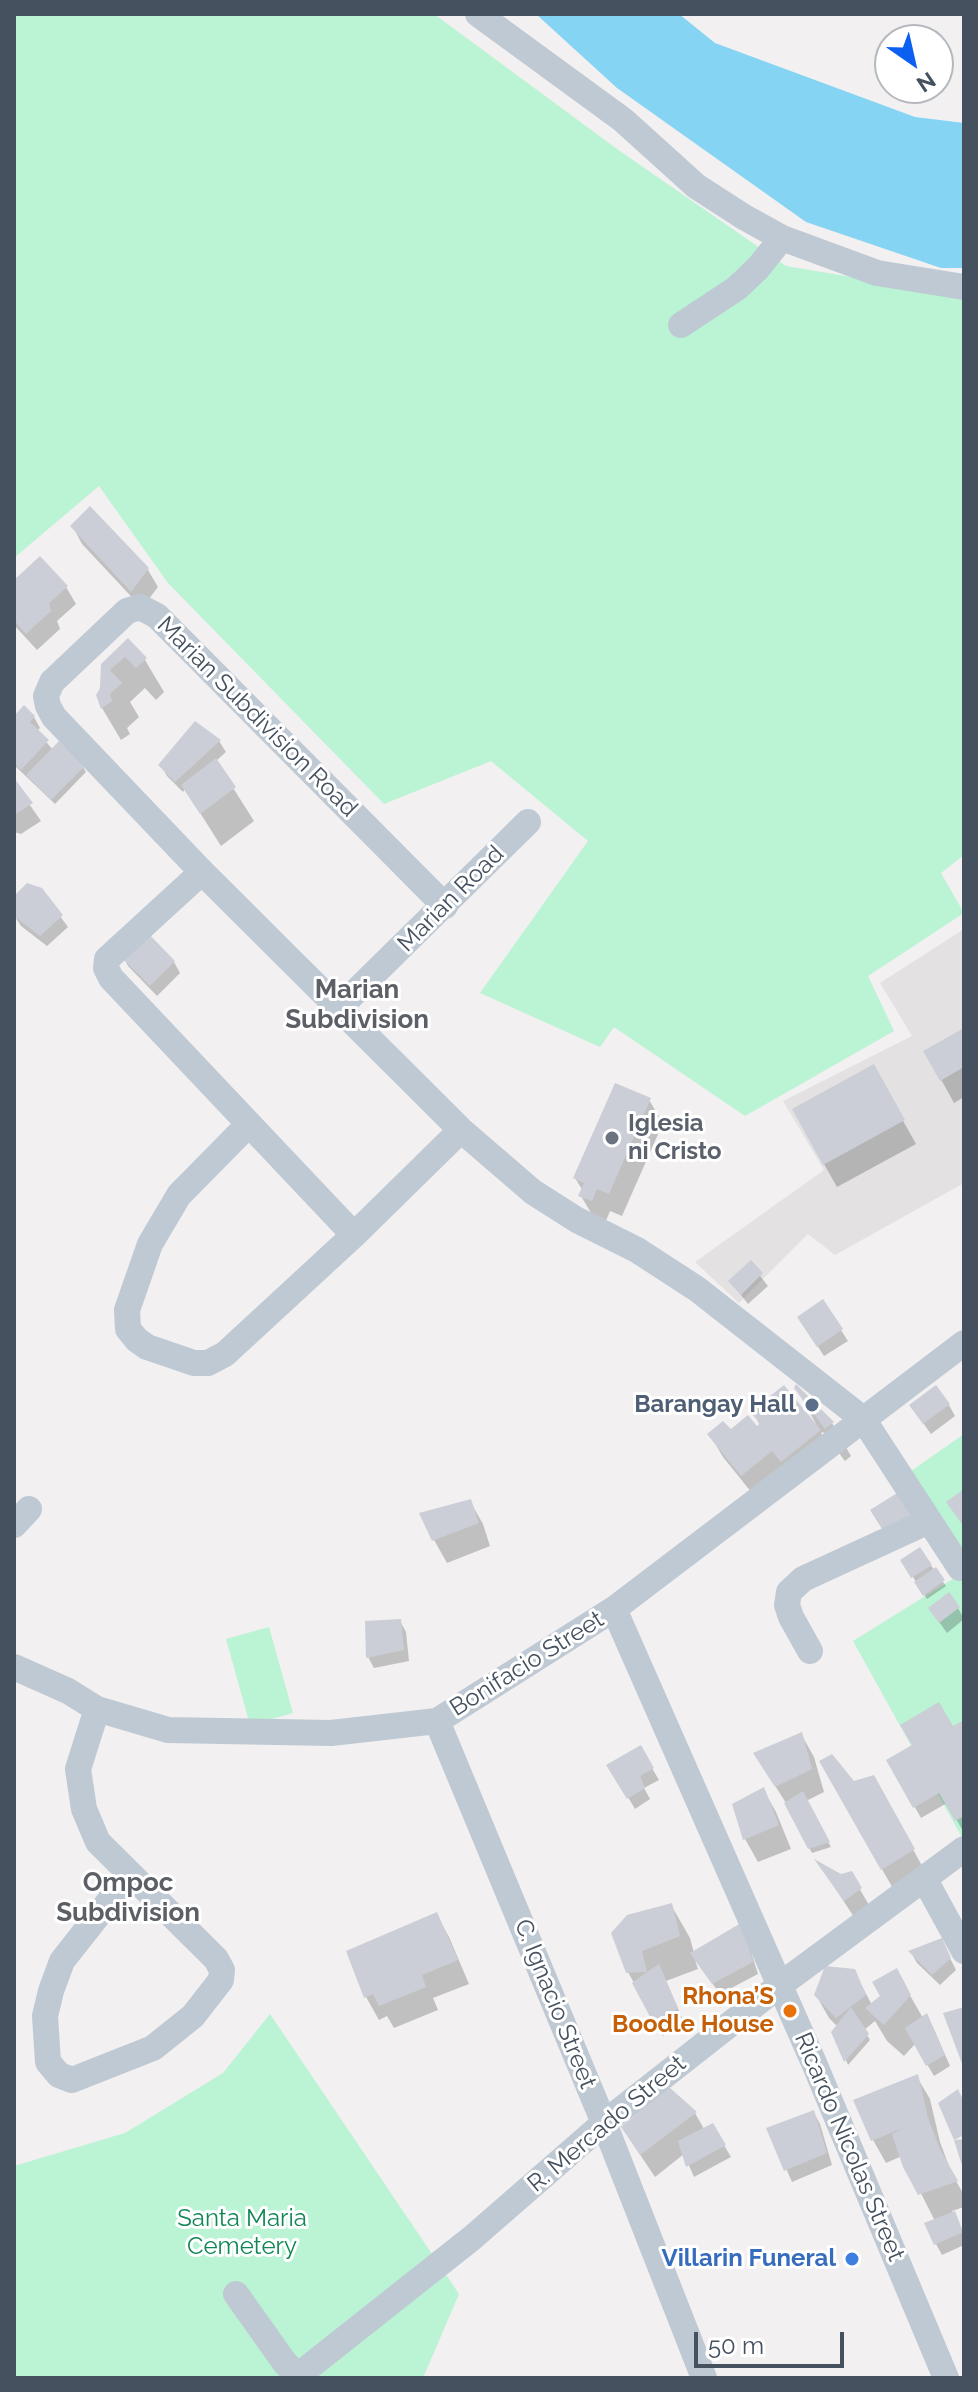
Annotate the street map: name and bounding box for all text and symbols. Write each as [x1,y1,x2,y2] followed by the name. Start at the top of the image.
[874,24,954,104] north arrow
[912,67,941,98] text: N
[151,611,363,823] street label: Marian Subdivision Road
[392,840,510,958] street label: Marian Road
[285,974,429,1036] district label: Marian Subdivision
[628,1110,722,1166] place label: Iglesia ni Cristo
[603,1129,621,1147] marker: Iglesia ni Cristo
[634,1391,796,1419] place label: Barangay Hall
[803,1396,821,1414] marker: Barangay Hall
[445,1605,609,1723] street label: Bonifacio Street
[56,1867,200,1928] district label: Ompoc Subdivision
[508,1915,602,2093] street label: C. Ignacio Street
[612,1983,774,2039] place label: Rhona’S Boodle House
[781,2002,799,2020] marker: Rhona’S Boodle House
[788,2028,910,2266] street label: Ricardo Nicolas Street
[522,2050,692,2198] street label: R. Mercado Street
[177,2205,307,2261] park label: Santa Maria Cemetery
[661,2245,836,2273] place label: Villarin Funeral
[843,2250,861,2268] marker: Villarin Funeral
[698,2316,848,2366] scale bar
[708,2331,764,2360] text: 50 m

